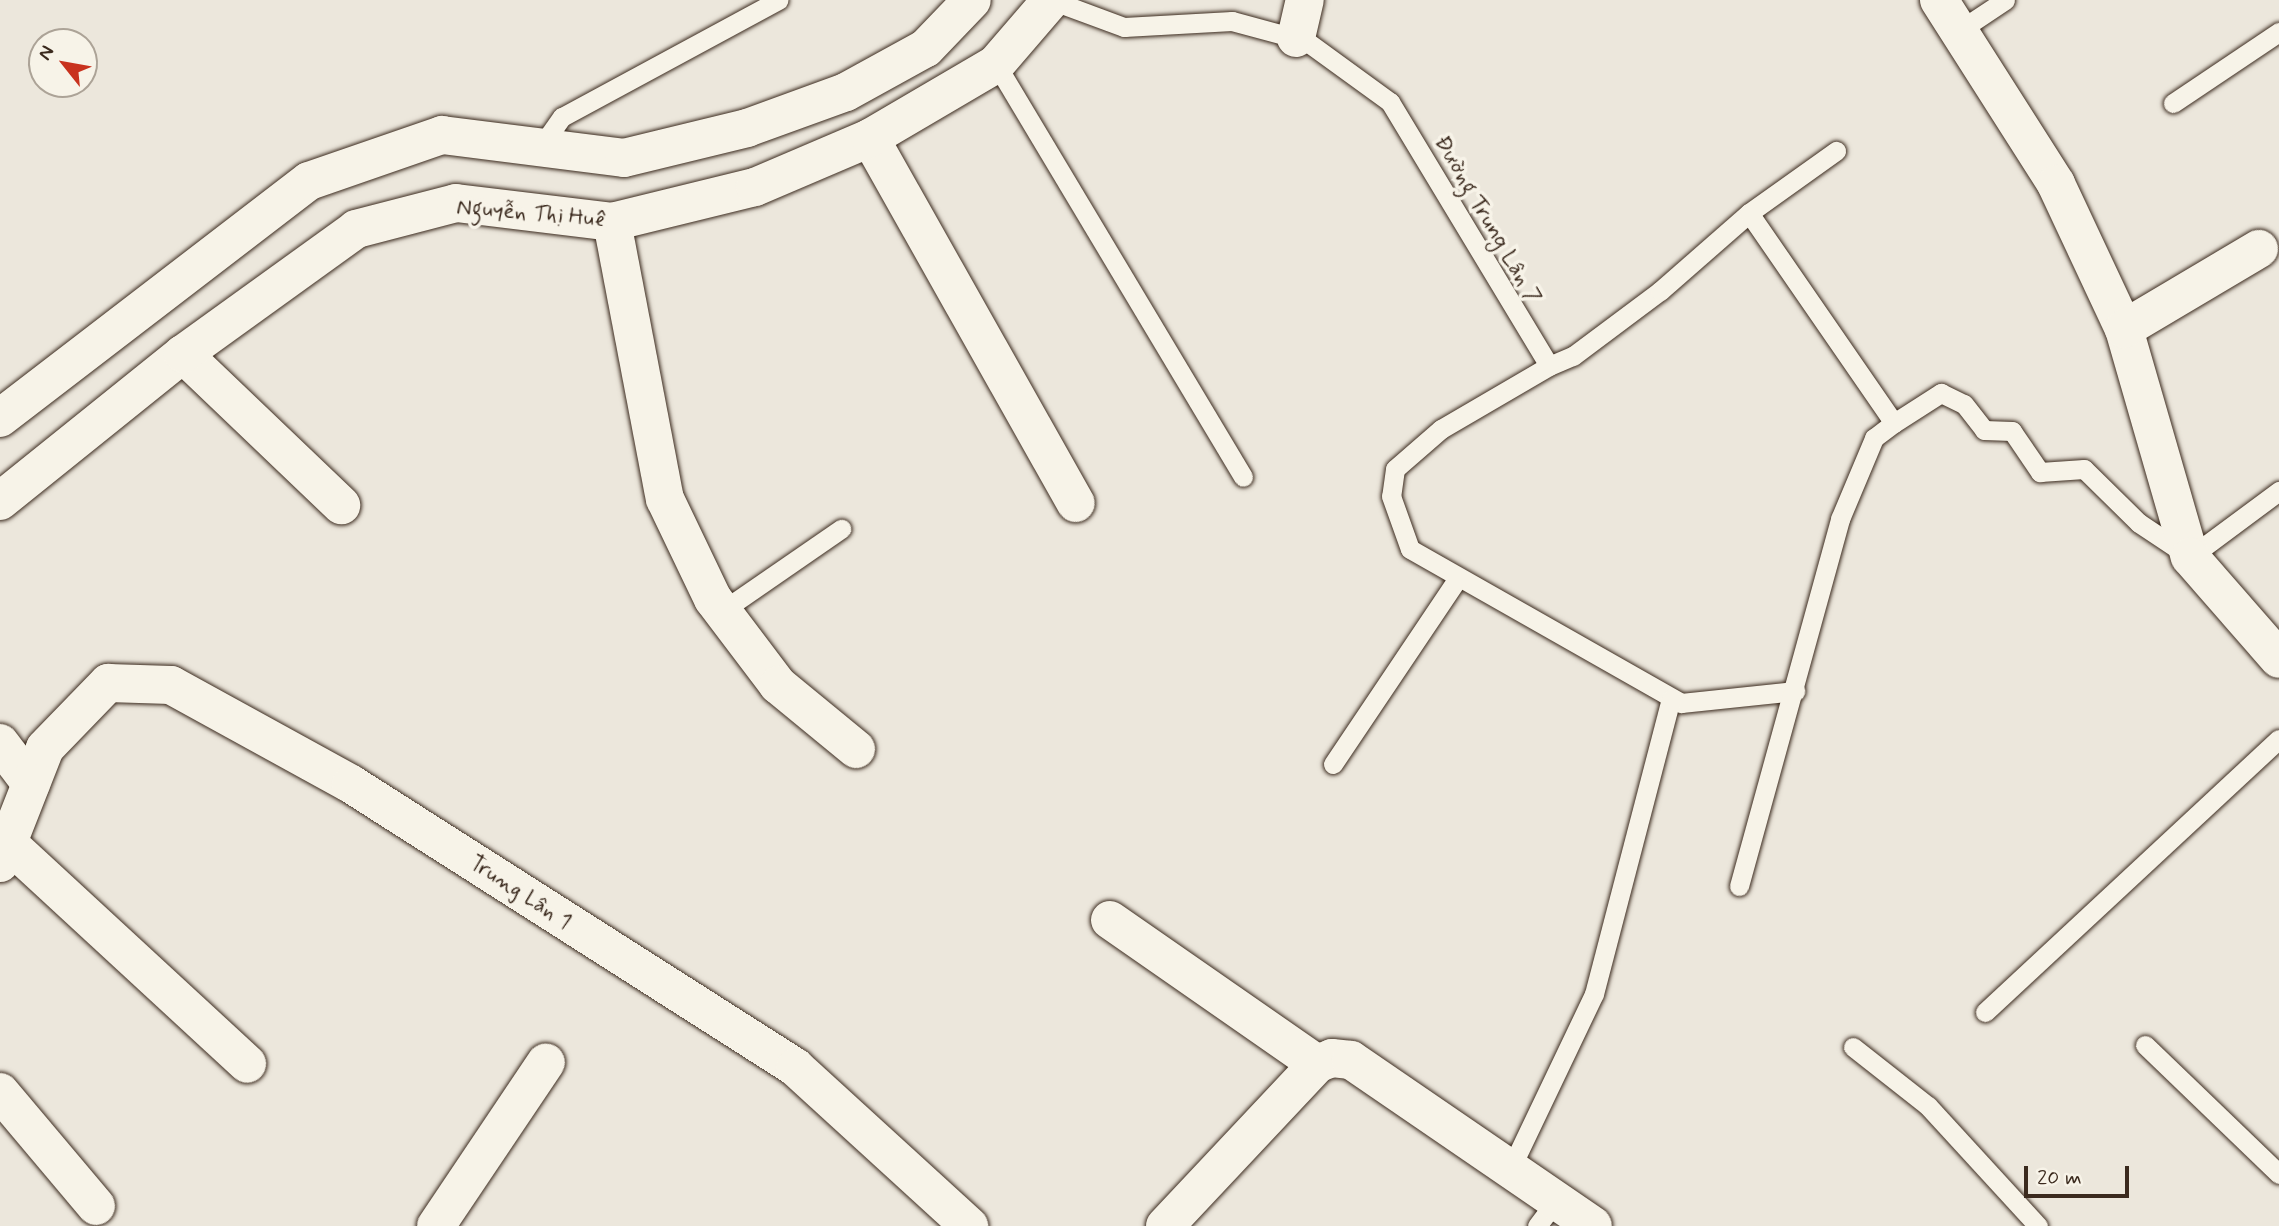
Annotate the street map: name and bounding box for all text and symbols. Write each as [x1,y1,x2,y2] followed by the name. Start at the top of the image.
[28,28,98,98] north arrow
[32,41,60,65] text: N
[1427,130,1547,310] street label: Đường Trung Lân 7
[456,194,606,234] street label: Nguyễn Thị Huê
[463,849,577,937] street label: Trung Lân 1
[2027,1152,2132,1196] scale bar
[2037,1164,2082,1192] text: 20 m

